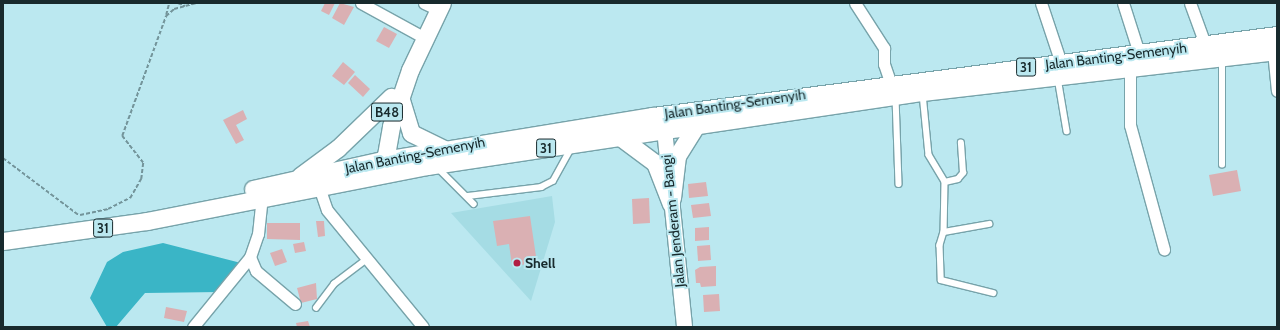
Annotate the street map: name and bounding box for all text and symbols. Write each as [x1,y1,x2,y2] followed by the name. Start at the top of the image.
[1044,39,1188,73] street label: Jalan Banting-Semenyih
[1016,56,1036,78] road number: 31
[663,86,807,122] street label: Jalan Banting-Semenyih
[370,101,404,123] road number: B48
[344,133,486,177] street label: Jalan Banting-Semenyih
[536,137,556,159] road number: 31
[658,154,688,288] street label: Jalan Jenderam - Bangi
[93,217,113,239] road number: 31
[525,255,555,271] place label: Shell
[512,258,522,268] marker: Shell

